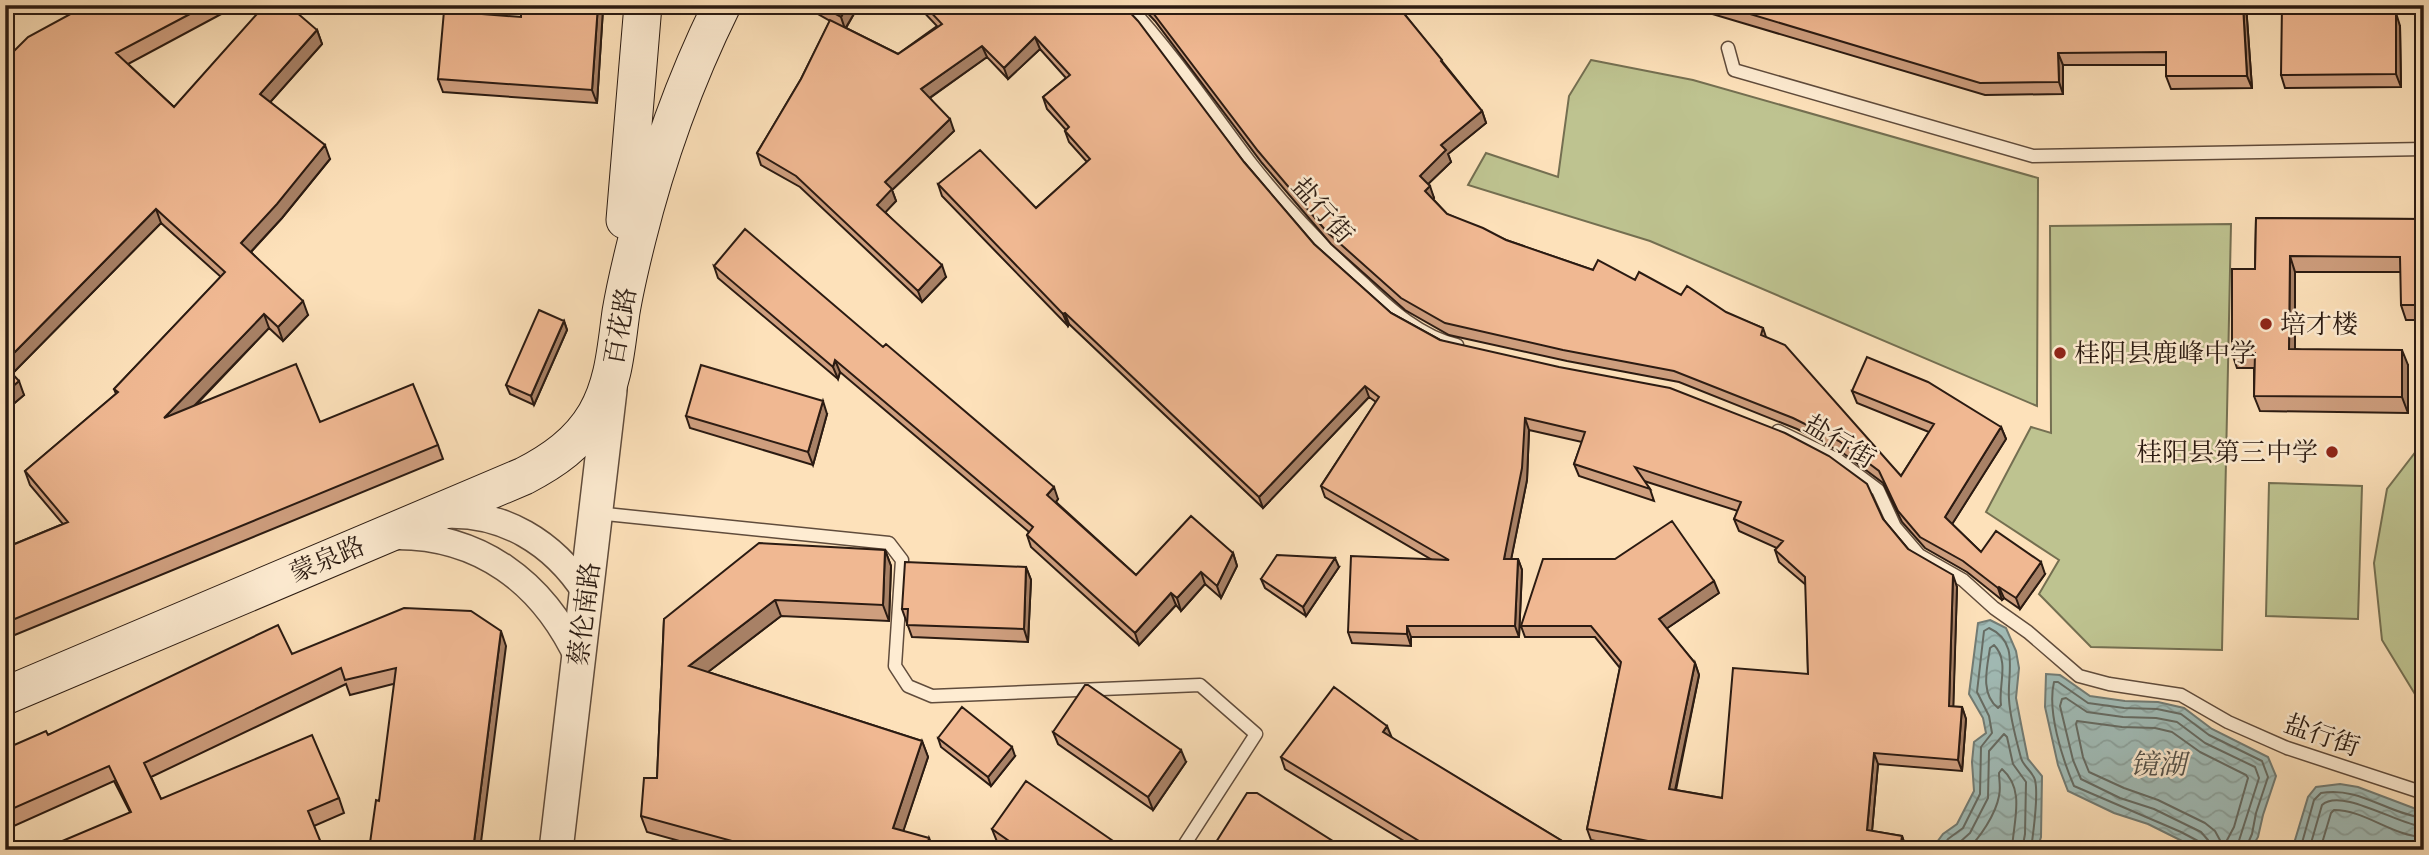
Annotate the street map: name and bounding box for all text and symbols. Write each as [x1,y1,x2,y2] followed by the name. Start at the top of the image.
[1284,171,1360,251] street label: 盐行街
[598,285,645,368] street label: 百花路
[2280,309,2358,342] place label: 培才楼
[2258,316,2274,332] marker: 培才楼
[2074,338,2256,371] place label: 桂阳县鹿峰中学
[2052,345,2068,361] marker: 桂阳县鹿峰中学
[1797,408,1881,477] street label: 盐行街
[2136,437,2318,470] place label: 桂阳县第三中学
[2324,444,2340,460] marker: 桂阳县第三中学
[285,530,370,591] street label: 蒙泉路
[563,561,608,668] street label: 蔡伦南路
[2279,708,2364,765] street label: 盐行街
[2130,748,2191,783] water label: 镜湖

